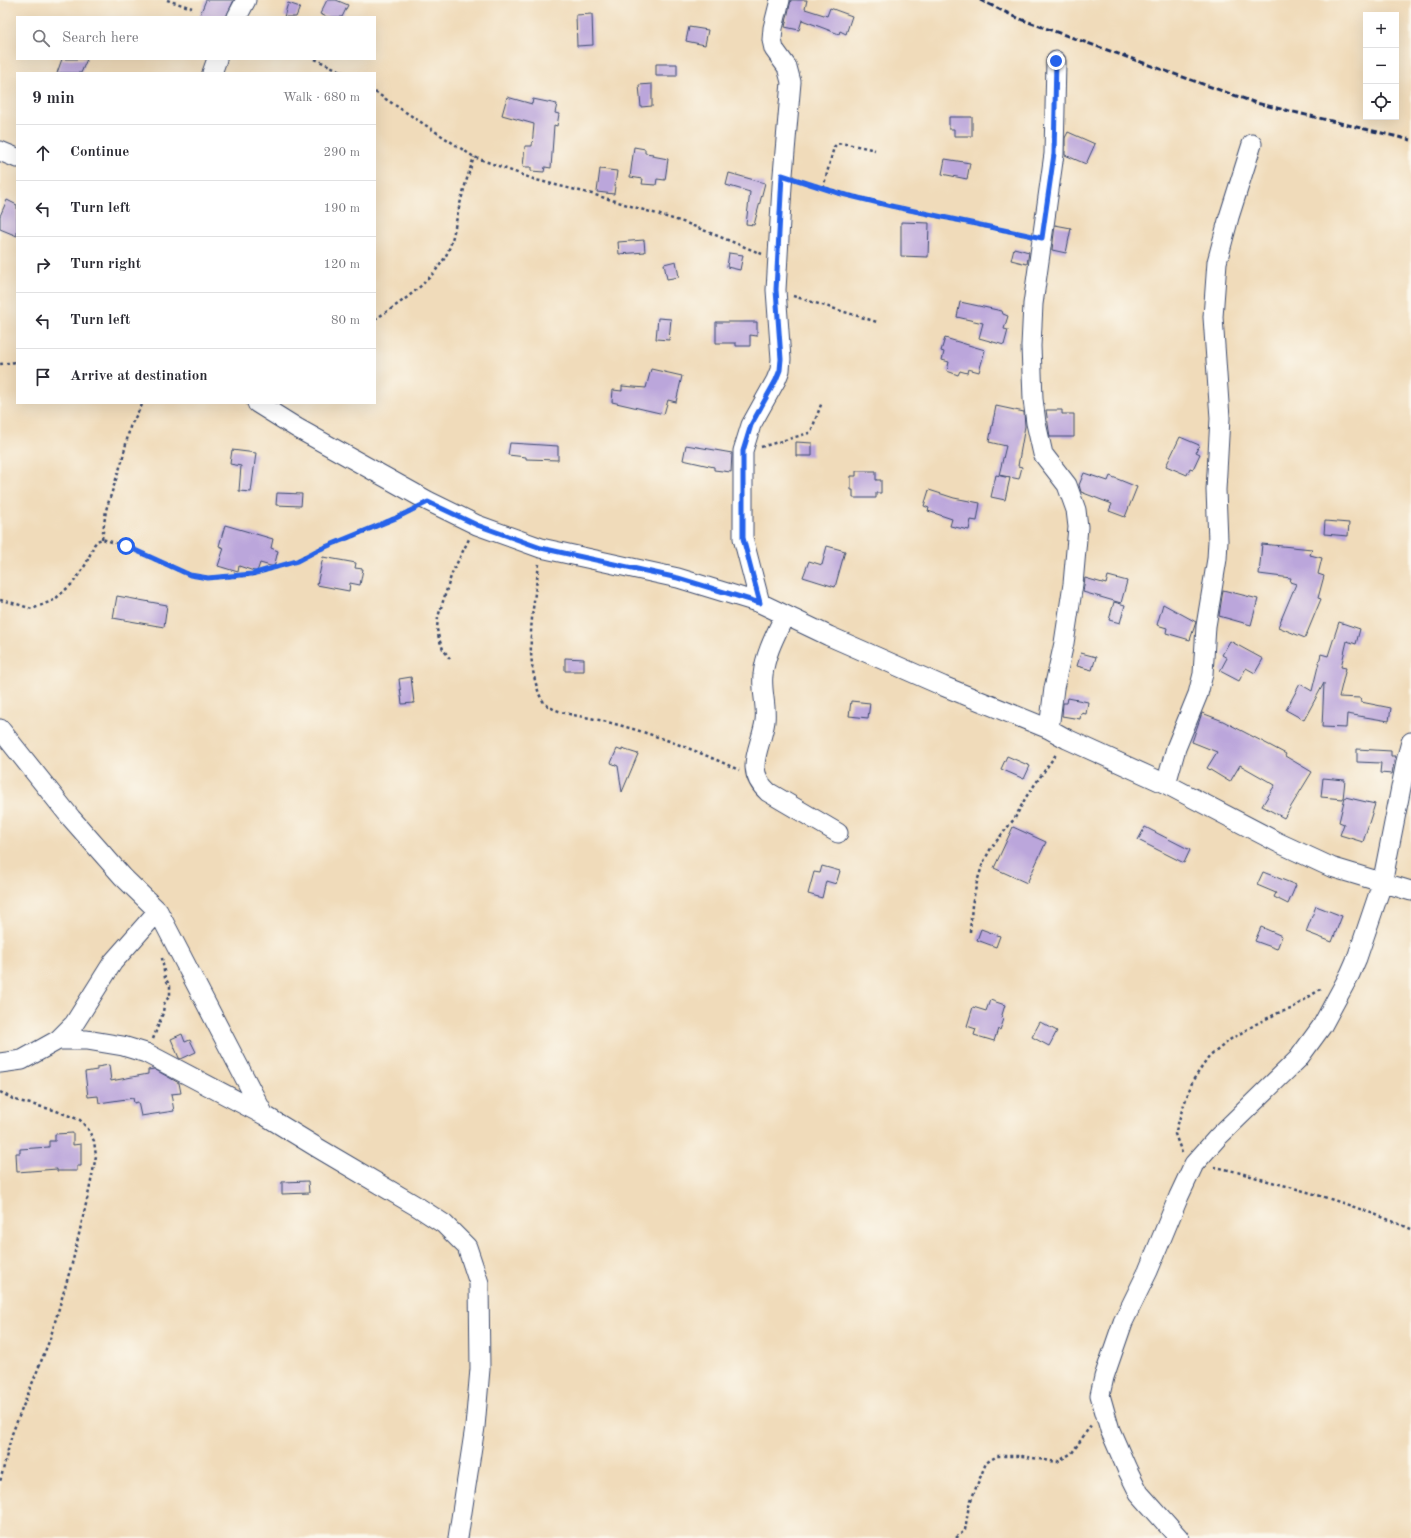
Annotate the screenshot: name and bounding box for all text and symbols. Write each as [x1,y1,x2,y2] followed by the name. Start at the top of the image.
[1363,12,1399,120] map controls
[1363,12,1399,48] button: +
[16,16,376,60] search box
[30,27,52,49] icon: search
[62,31,139,46] text: Search here
[1363,48,1399,84] button: −
[1047,52,1065,70] route end
[1363,84,1399,120] button: locate
[32,90,75,107] text: 9 min
[283,91,360,104] text: Walk · 680 m
[32,142,54,164] icon: ahead
[70,145,129,160] text: Continue
[323,146,360,159] text: 290 m
[32,198,54,220] icon: left
[70,201,130,216] text: Turn left
[323,202,360,215] text: 190 m
[32,254,54,276] icon: right
[70,257,141,272] text: Turn right
[323,258,360,271] text: 120 m
[32,310,54,332] icon: left
[70,313,130,328] text: Turn left
[331,314,360,327] text: 80 m
[32,366,54,388] icon: arrive
[70,369,208,384] text: Arrive at destination
[117,537,135,555] route start

